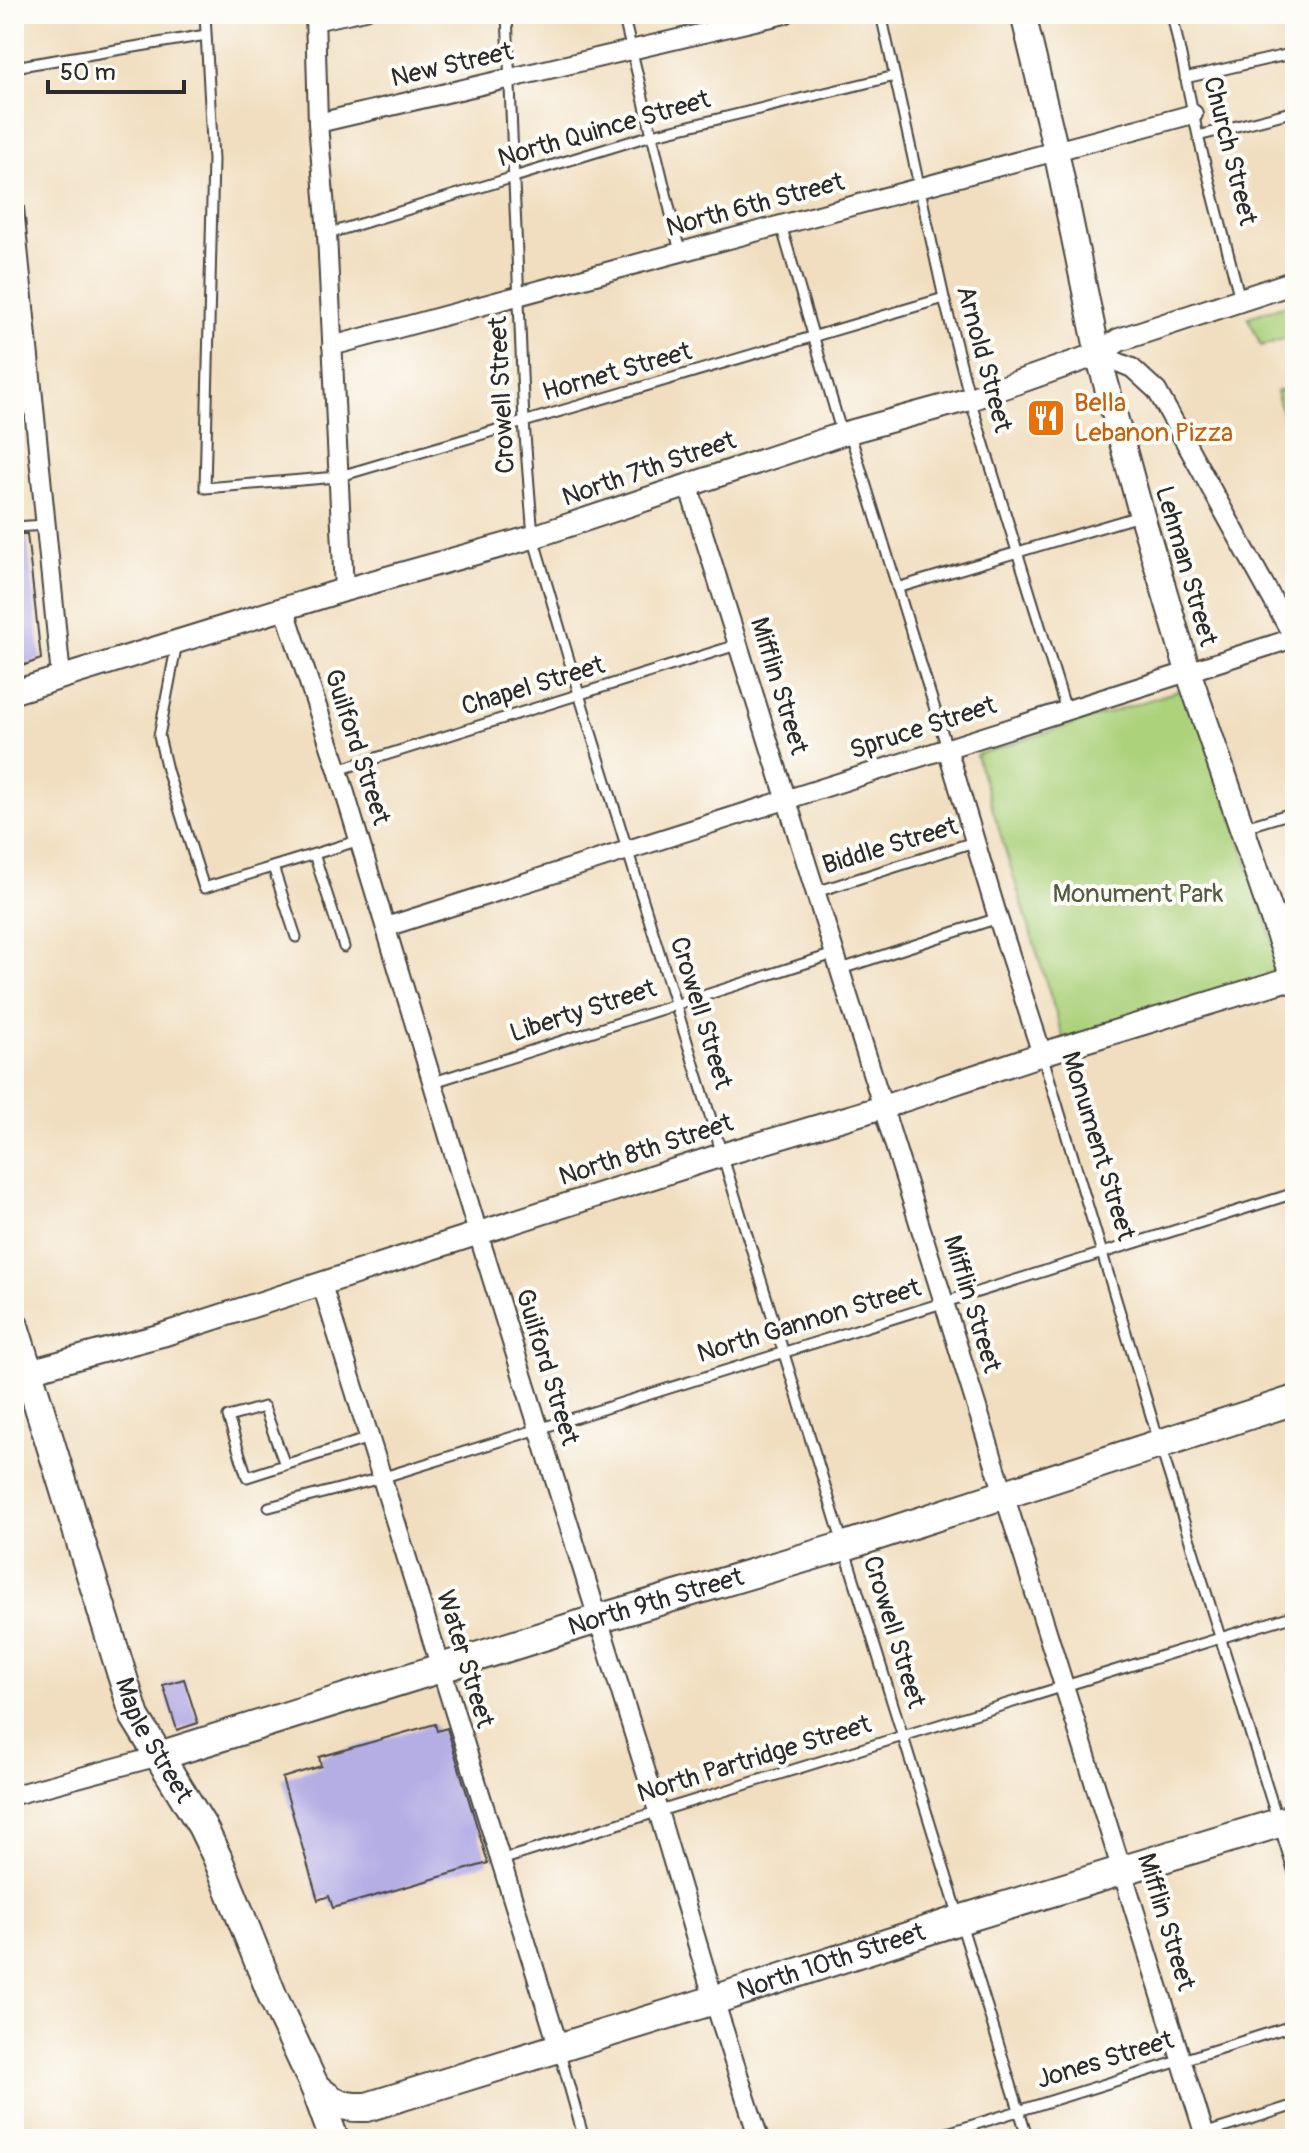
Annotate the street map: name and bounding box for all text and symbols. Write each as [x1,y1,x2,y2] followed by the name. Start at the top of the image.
[388,35,517,95] street label: New Street
[48,44,184,94] scale bar
[60,58,116,87] text: 50 m
[1196,73,1264,229] street label: Church Street
[494,83,714,175] street label: North Quince Street
[662,166,848,244] street label: North 6th Street
[949,282,1019,436] street label: Arnold Street
[482,315,522,474] street label: Crowell Street
[539,335,696,409] street label: Hornet Street
[1074,387,1233,449] place label: Bella Lebanon Pizza
[1025,397,1067,439] restaurant icon: Bella Lebanon Pizza
[558,424,741,514] street label: North 7th Street
[1148,482,1224,650] street label: Lehman Street
[743,614,815,759] street label: Mifflin Street
[458,649,609,723] street label: Chapel Street
[317,665,397,829] street label: Guilford Street
[846,689,1001,767] street label: Spruce Street
[818,810,962,882] street label: Biddle Street
[1053,878,1224,910] park label: Monument Park
[663,933,739,1093] street label: Crowell Street
[506,972,661,1050] street label: Liberty Street
[1054,1048,1142,1245] street label: Monument Street
[555,1107,738,1193] street label: North 8th Street
[936,1232,1008,1377] street label: Mifflin Street
[693,1272,925,1370] street label: North Gannon Street
[508,1285,586,1450] street label: Guilford Street
[856,1552,932,1712] street label: Crowell Street
[564,1561,748,1643] street label: North 9th Street
[429,1586,501,1732] street label: Water Street
[108,1674,200,1809] street label: Maple Street
[633,1708,875,1810] street label: North Partridge Street
[1130,1850,1202,1995] street label: Mifflin Street
[733,1916,930,2007] street label: North 10th Street
[1033,2024,1178,2096] street label: Jones Street

